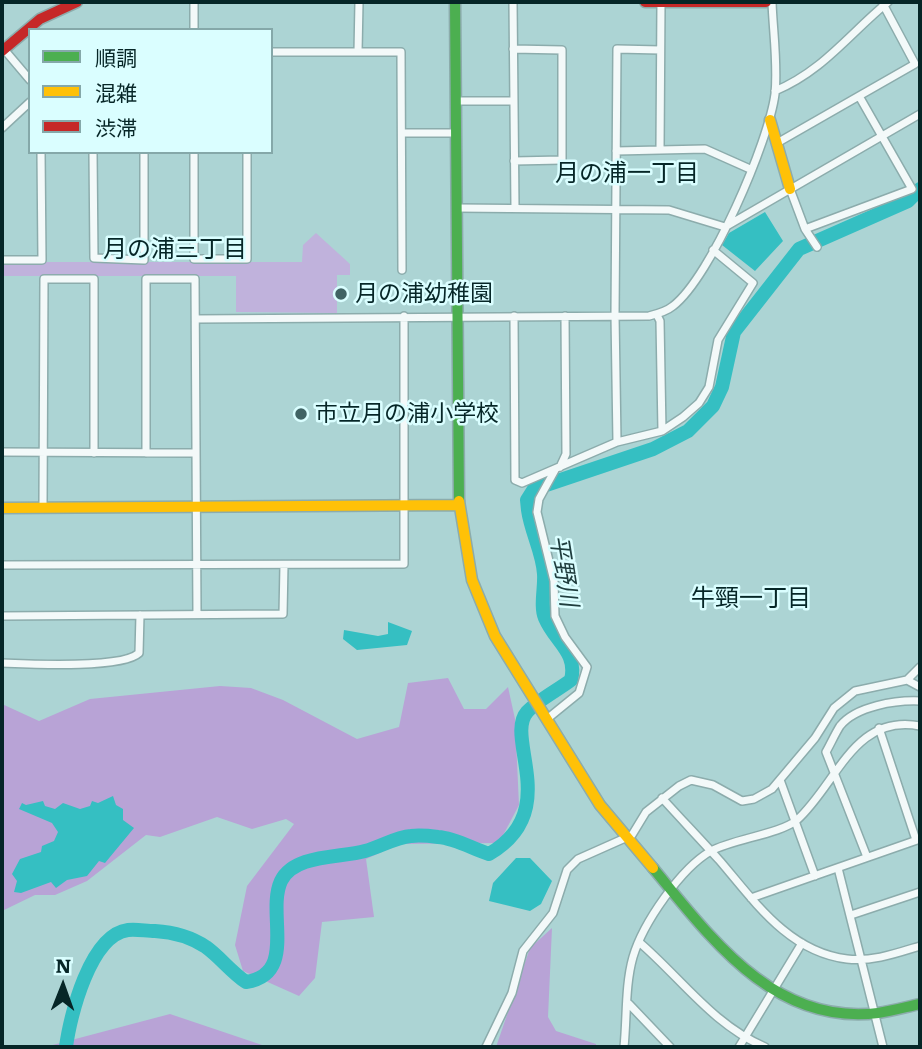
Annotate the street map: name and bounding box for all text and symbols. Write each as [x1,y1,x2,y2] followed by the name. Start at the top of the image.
[28,28,273,154] legend
[95,41,137,72] text: 順調
[95,76,137,107] text: 混雑
[95,111,137,142] text: 渋滞
[555,160,699,188] district label: 月の浦一丁目
[103,236,247,264] district label: 月の浦三丁目
[355,280,493,308] place label: 月の浦幼稚園
[333,286,349,302] marker: 月の浦幼稚園
[315,400,499,428] place label: 市立月の浦小学校
[293,406,309,422] marker: 市立月の浦小学校
[543,533,583,609] water label: 平野川
[691,585,811,613] district label: 牛頸一丁目
[28,951,98,1021] north arrow
[55,951,72,979] text: N

